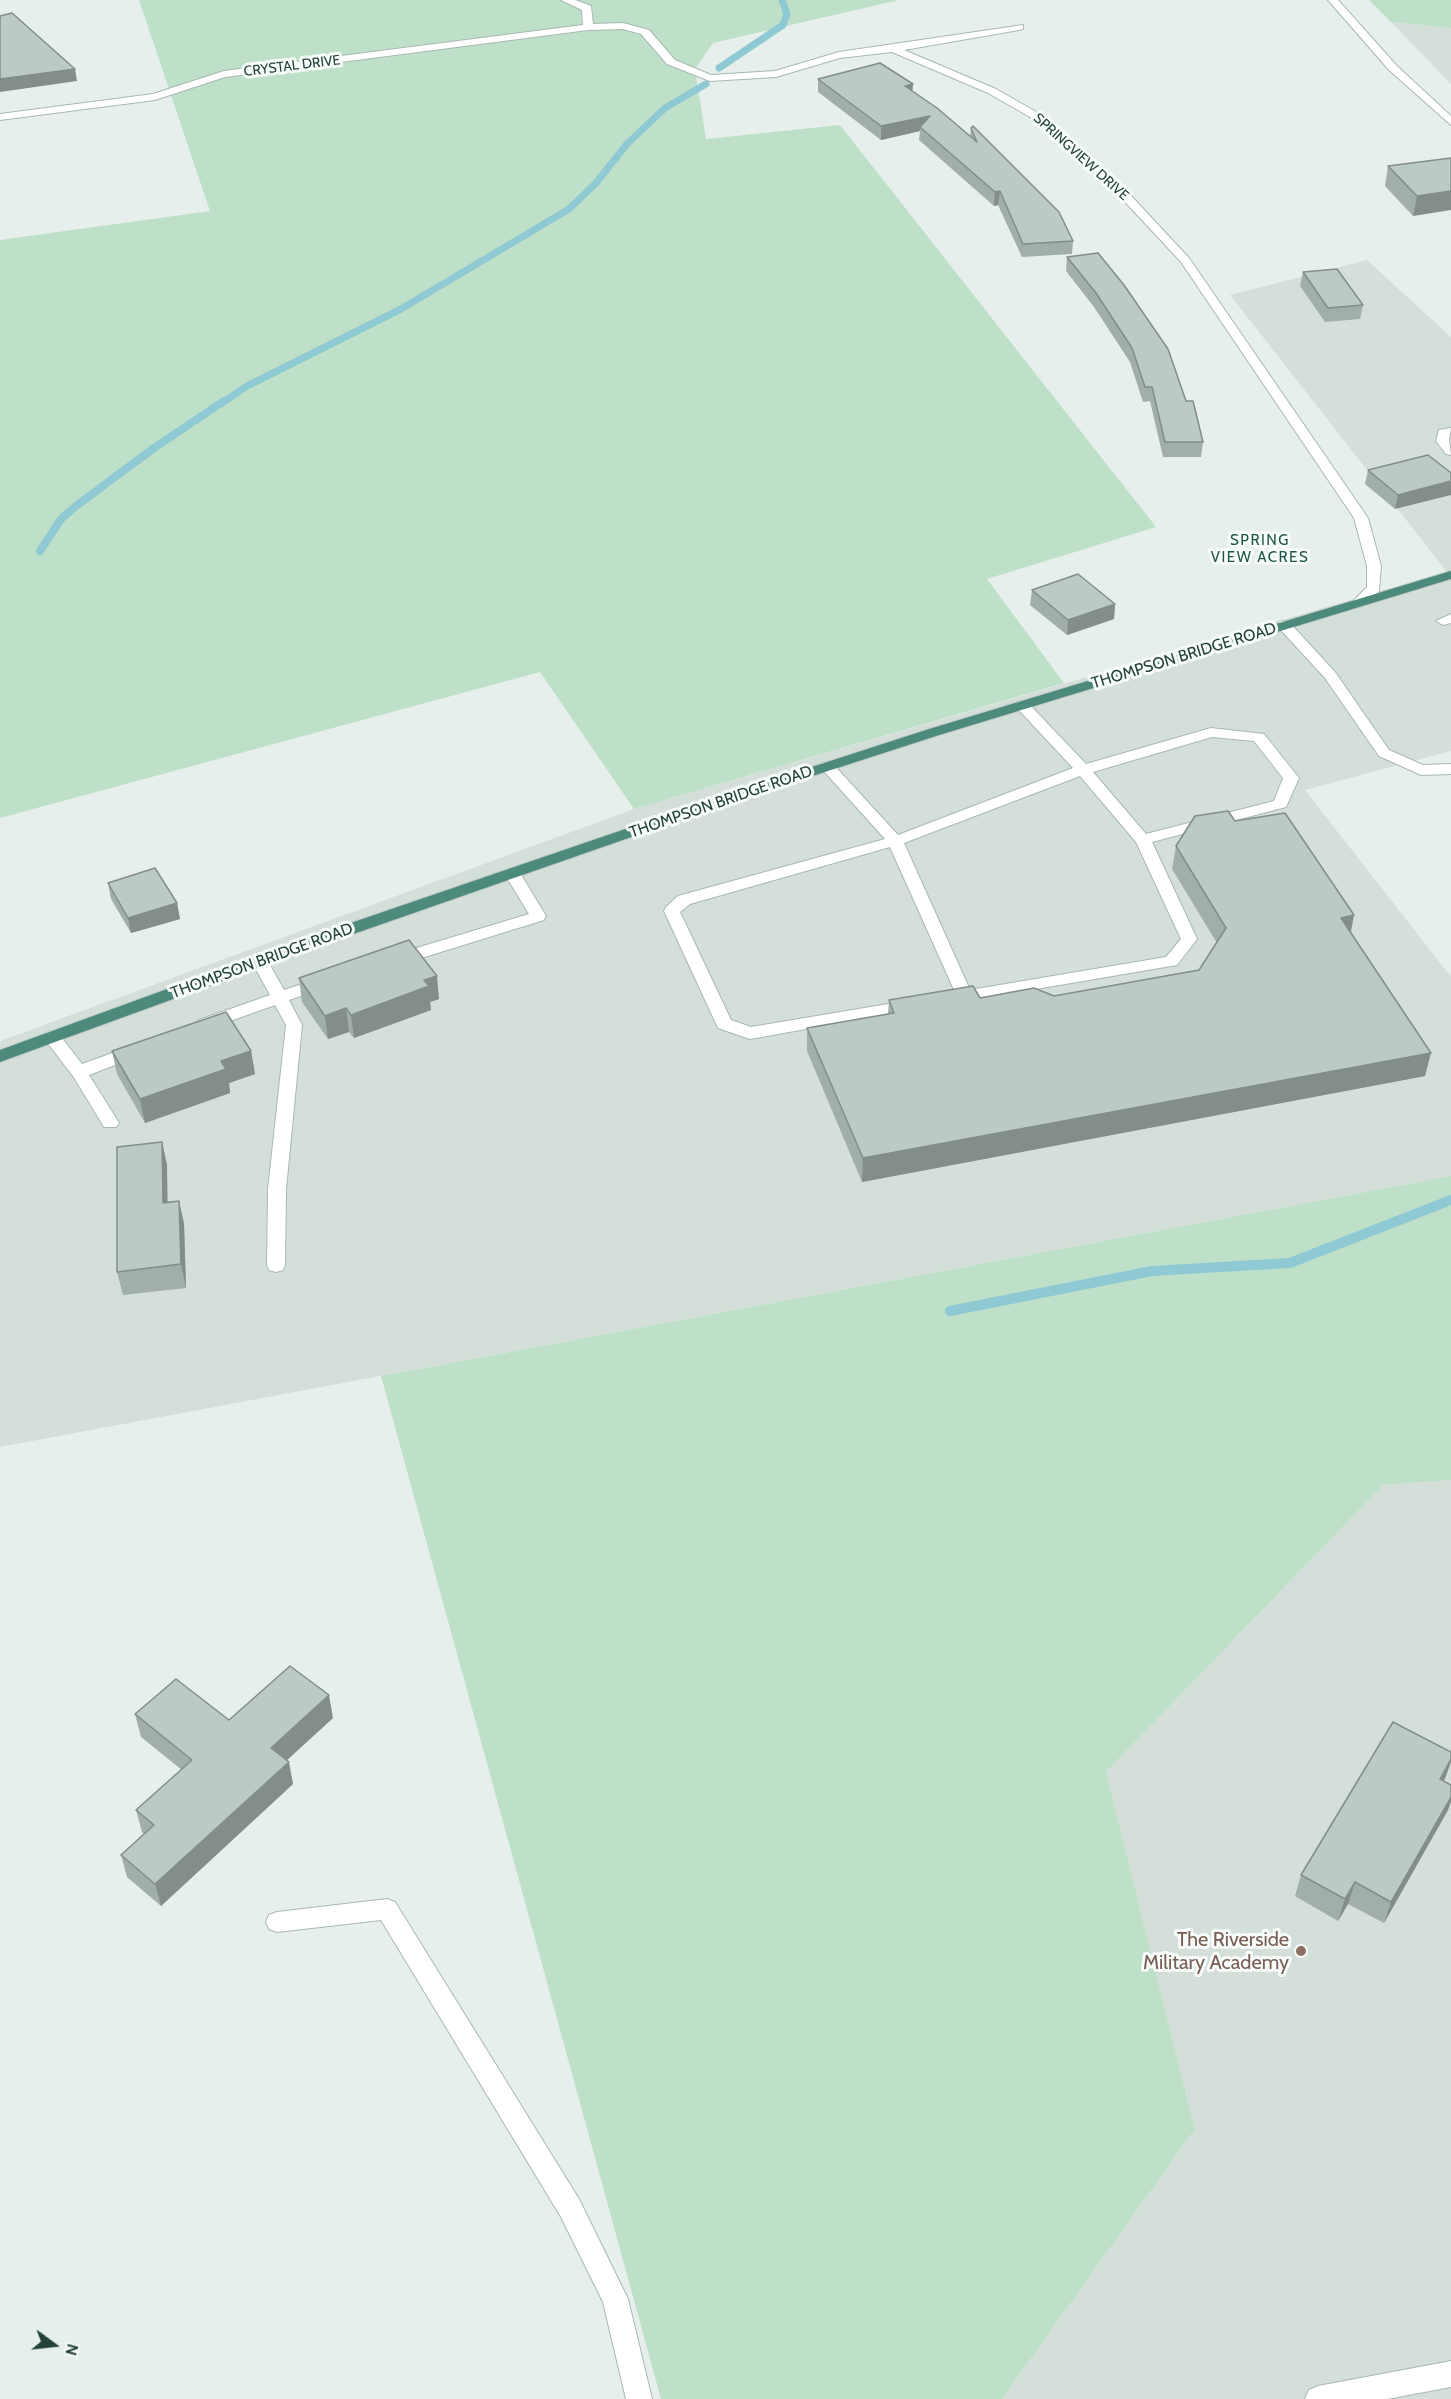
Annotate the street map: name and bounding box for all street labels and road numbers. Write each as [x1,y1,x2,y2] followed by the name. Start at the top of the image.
[243,52,341,80] street label: CRYSTAL DRIVE
[1030,110,1132,204] street label: SPRINGVIEW DRIVE
[1089,619,1279,693] street label: THOMPSON BRIDGE ROAD
[627,762,815,842] street label: THOMPSON BRIDGE ROAD
[168,919,356,1003] street label: THOMPSON BRIDGE ROAD

